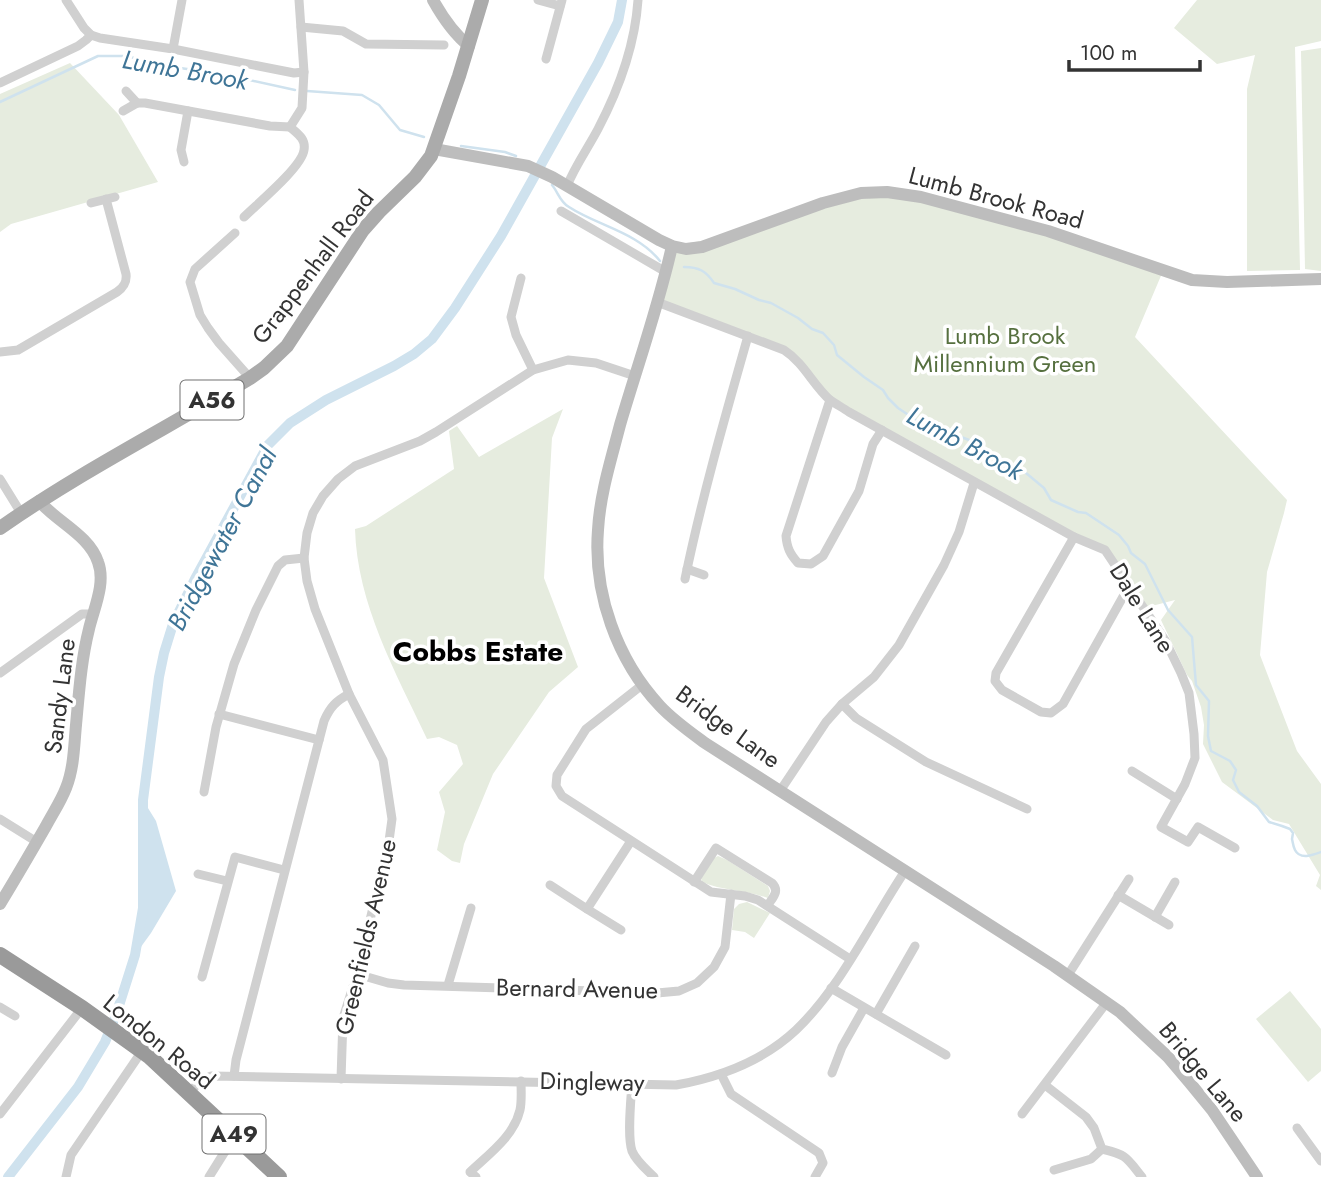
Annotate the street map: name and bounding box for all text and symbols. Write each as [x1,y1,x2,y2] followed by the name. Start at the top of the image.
[1069,28,1200,72] scale bar
[1080,38,1137,68] text: 100 m
[119,40,253,100] water label: Lumb Brook
[905,157,1087,238] street label: Lumb Brook Road
[243,182,382,351] street label: Grappenhall Road
[914,318,1096,381] park label: Lumb Brook Millennium Green
[180,380,244,420] road number: A56
[900,396,1032,490] water label: Lumb Brook
[158,439,287,637] water label: Bridgewater Canal
[1101,556,1184,660] street label: Dale Lane
[393,631,563,672] district label: Cobbs Estate
[35,636,84,756] street label: Sandy Lane
[669,677,788,777] street label: Bridge Lane
[326,835,405,1038] street label: Greenfields Avenue
[496,970,658,1007] street label: Bernard Avenue
[96,986,223,1098] street label: London Road
[1151,1014,1256,1130] street label: Bridge Lane
[539,1063,645,1100] street label: Dingleway
[202,1114,266,1154] road number: A49

